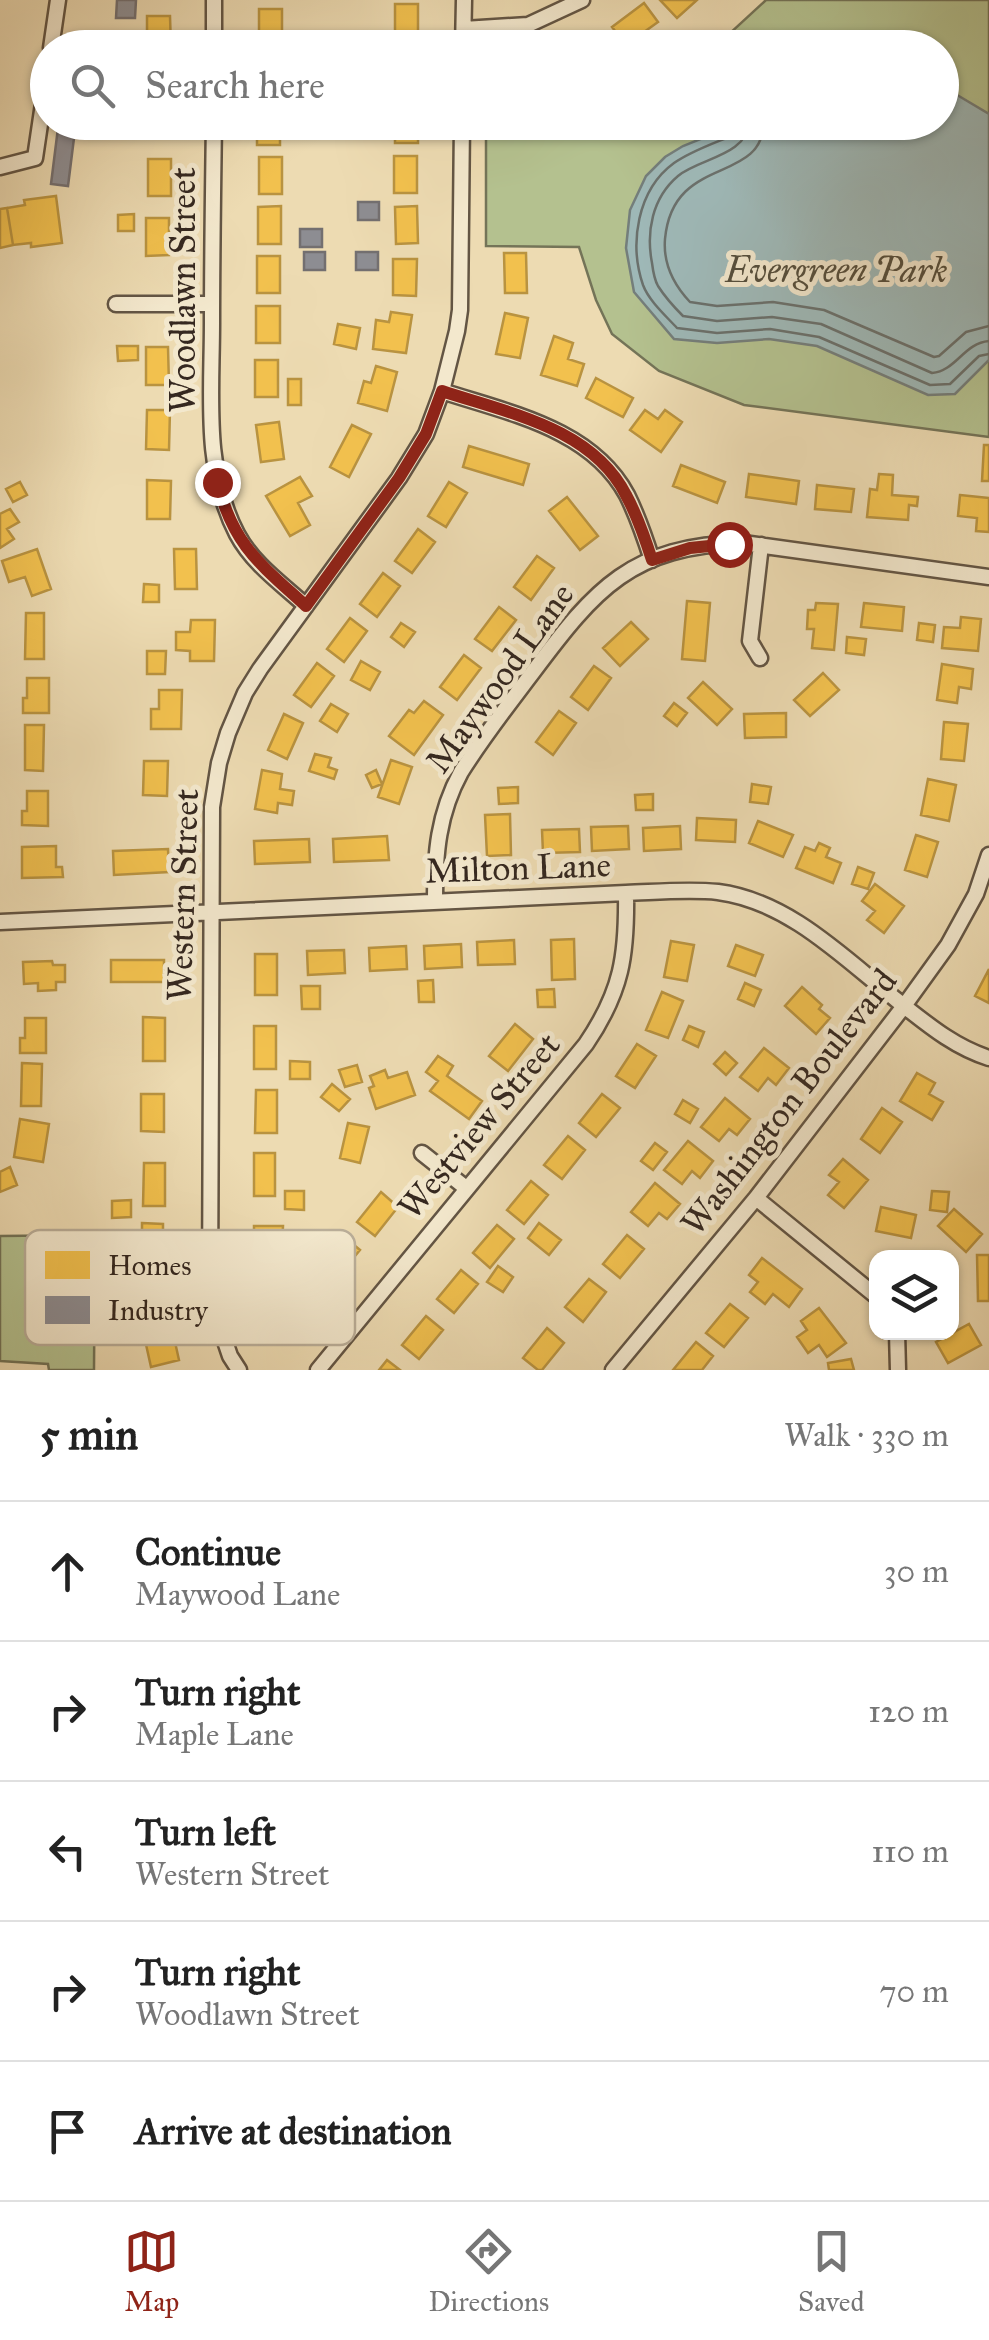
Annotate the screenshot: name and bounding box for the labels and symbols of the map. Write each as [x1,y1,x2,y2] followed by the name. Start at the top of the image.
[162,167,205,413] street label: Woodlawn Street
[724,249,948,292] park label: Evergreen Park
[195,460,241,506] route end
[707,522,753,568] route start
[417,575,583,781] street label: Maywood Lane
[158,788,208,1002] street label: Western Street
[424,843,612,893] street label: Milton Lane
[672,960,906,1244] street label: Washington Boulevard
[389,1024,569,1228] street label: Westview Street
[25,1230,355,1345] legend
[108,1248,191,1283] text: Homes
[108,1293,209,1328] text: Industry

